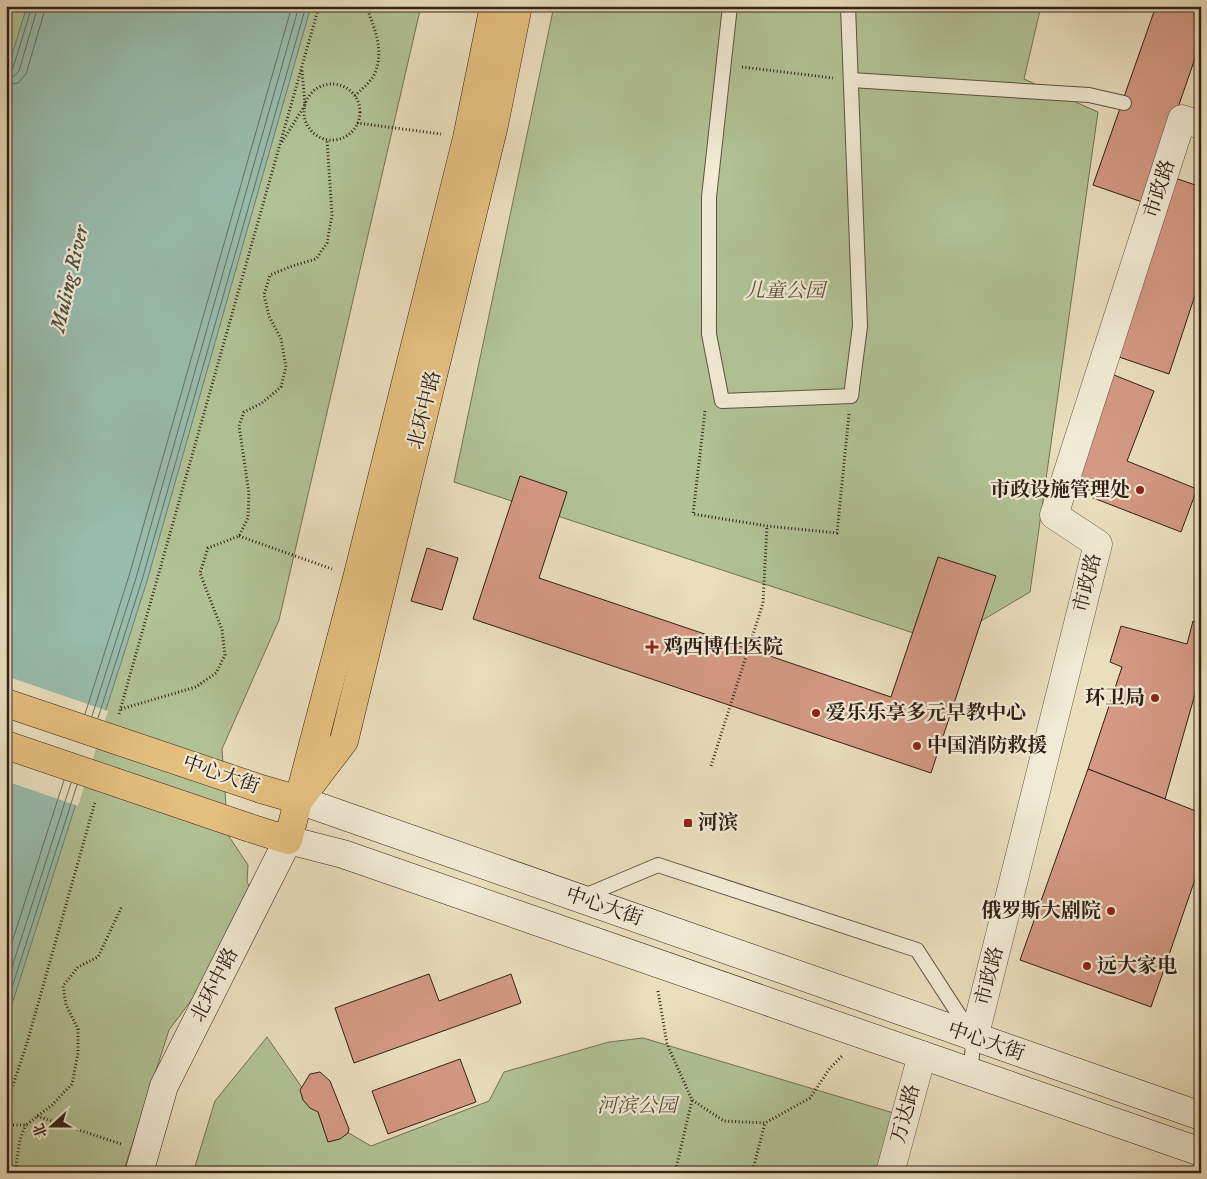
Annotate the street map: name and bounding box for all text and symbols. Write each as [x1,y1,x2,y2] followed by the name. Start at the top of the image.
[1139,157,1181,221] street label: 市政路
[45,222,95,337] water label: Muling River
[745,279,828,304] park label: 儿童公园
[403,368,447,452] street label: 北环中路
[990,478,1130,503] place label: 市政设施管理处
[1134,484,1146,496] marker: 市政设施管理处
[1069,551,1107,615] street label: 市政路
[663,635,783,660] place label: 鸡西博仕医院
[645,640,659,654] marker: 鸡西博仕医院
[1085,686,1145,711] place label: 环卫局
[1149,692,1161,704] marker: 环卫局
[826,701,1026,726] place label: 爱乐乐享多元早教中心
[810,707,822,719] marker: 爱乐乐享多元早教中心
[927,734,1047,759] place label: 中国消防救援
[911,740,923,752] marker: 中国消防救援
[179,750,263,800] street label: 中心大街
[698,811,738,836] place label: 河滨
[682,817,694,829] marker: 河滨
[562,882,646,932] street label: 中心大街
[981,899,1101,924] place label: 俄罗斯大剧院
[1105,905,1117,917] marker: 俄罗斯大剧院
[186,944,244,1026] street label: 北环中路
[971,944,1009,1008] street label: 市政路
[1097,954,1177,979] place label: 远大家电
[1081,960,1093,972] marker: 远大家电
[944,1017,1028,1067] street label: 中心大街
[886,1082,926,1146] street label: 万达路
[597,1094,680,1119] park label: 河滨公园
[28,1102,78,1152] north arrow
[30,1121,52,1140] text: 北

